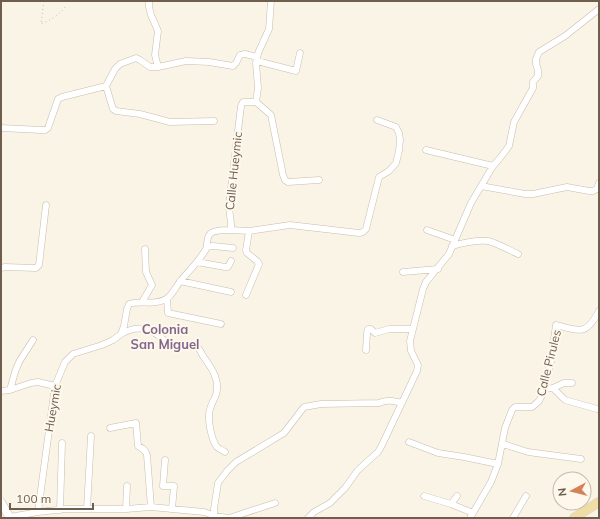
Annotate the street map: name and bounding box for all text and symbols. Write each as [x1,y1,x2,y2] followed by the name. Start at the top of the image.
[222,131,245,211] street label: Calle Hueymic
[131,321,199,352] district label: Colonia San Miguel
[533,328,564,398] street label: Calle Pirules
[41,383,64,433] street label: Hueymic
[552,471,592,511] north arrow
[10,485,93,511] scale bar
[555,487,570,497] text: N
[16,491,51,506] text: 100 m

